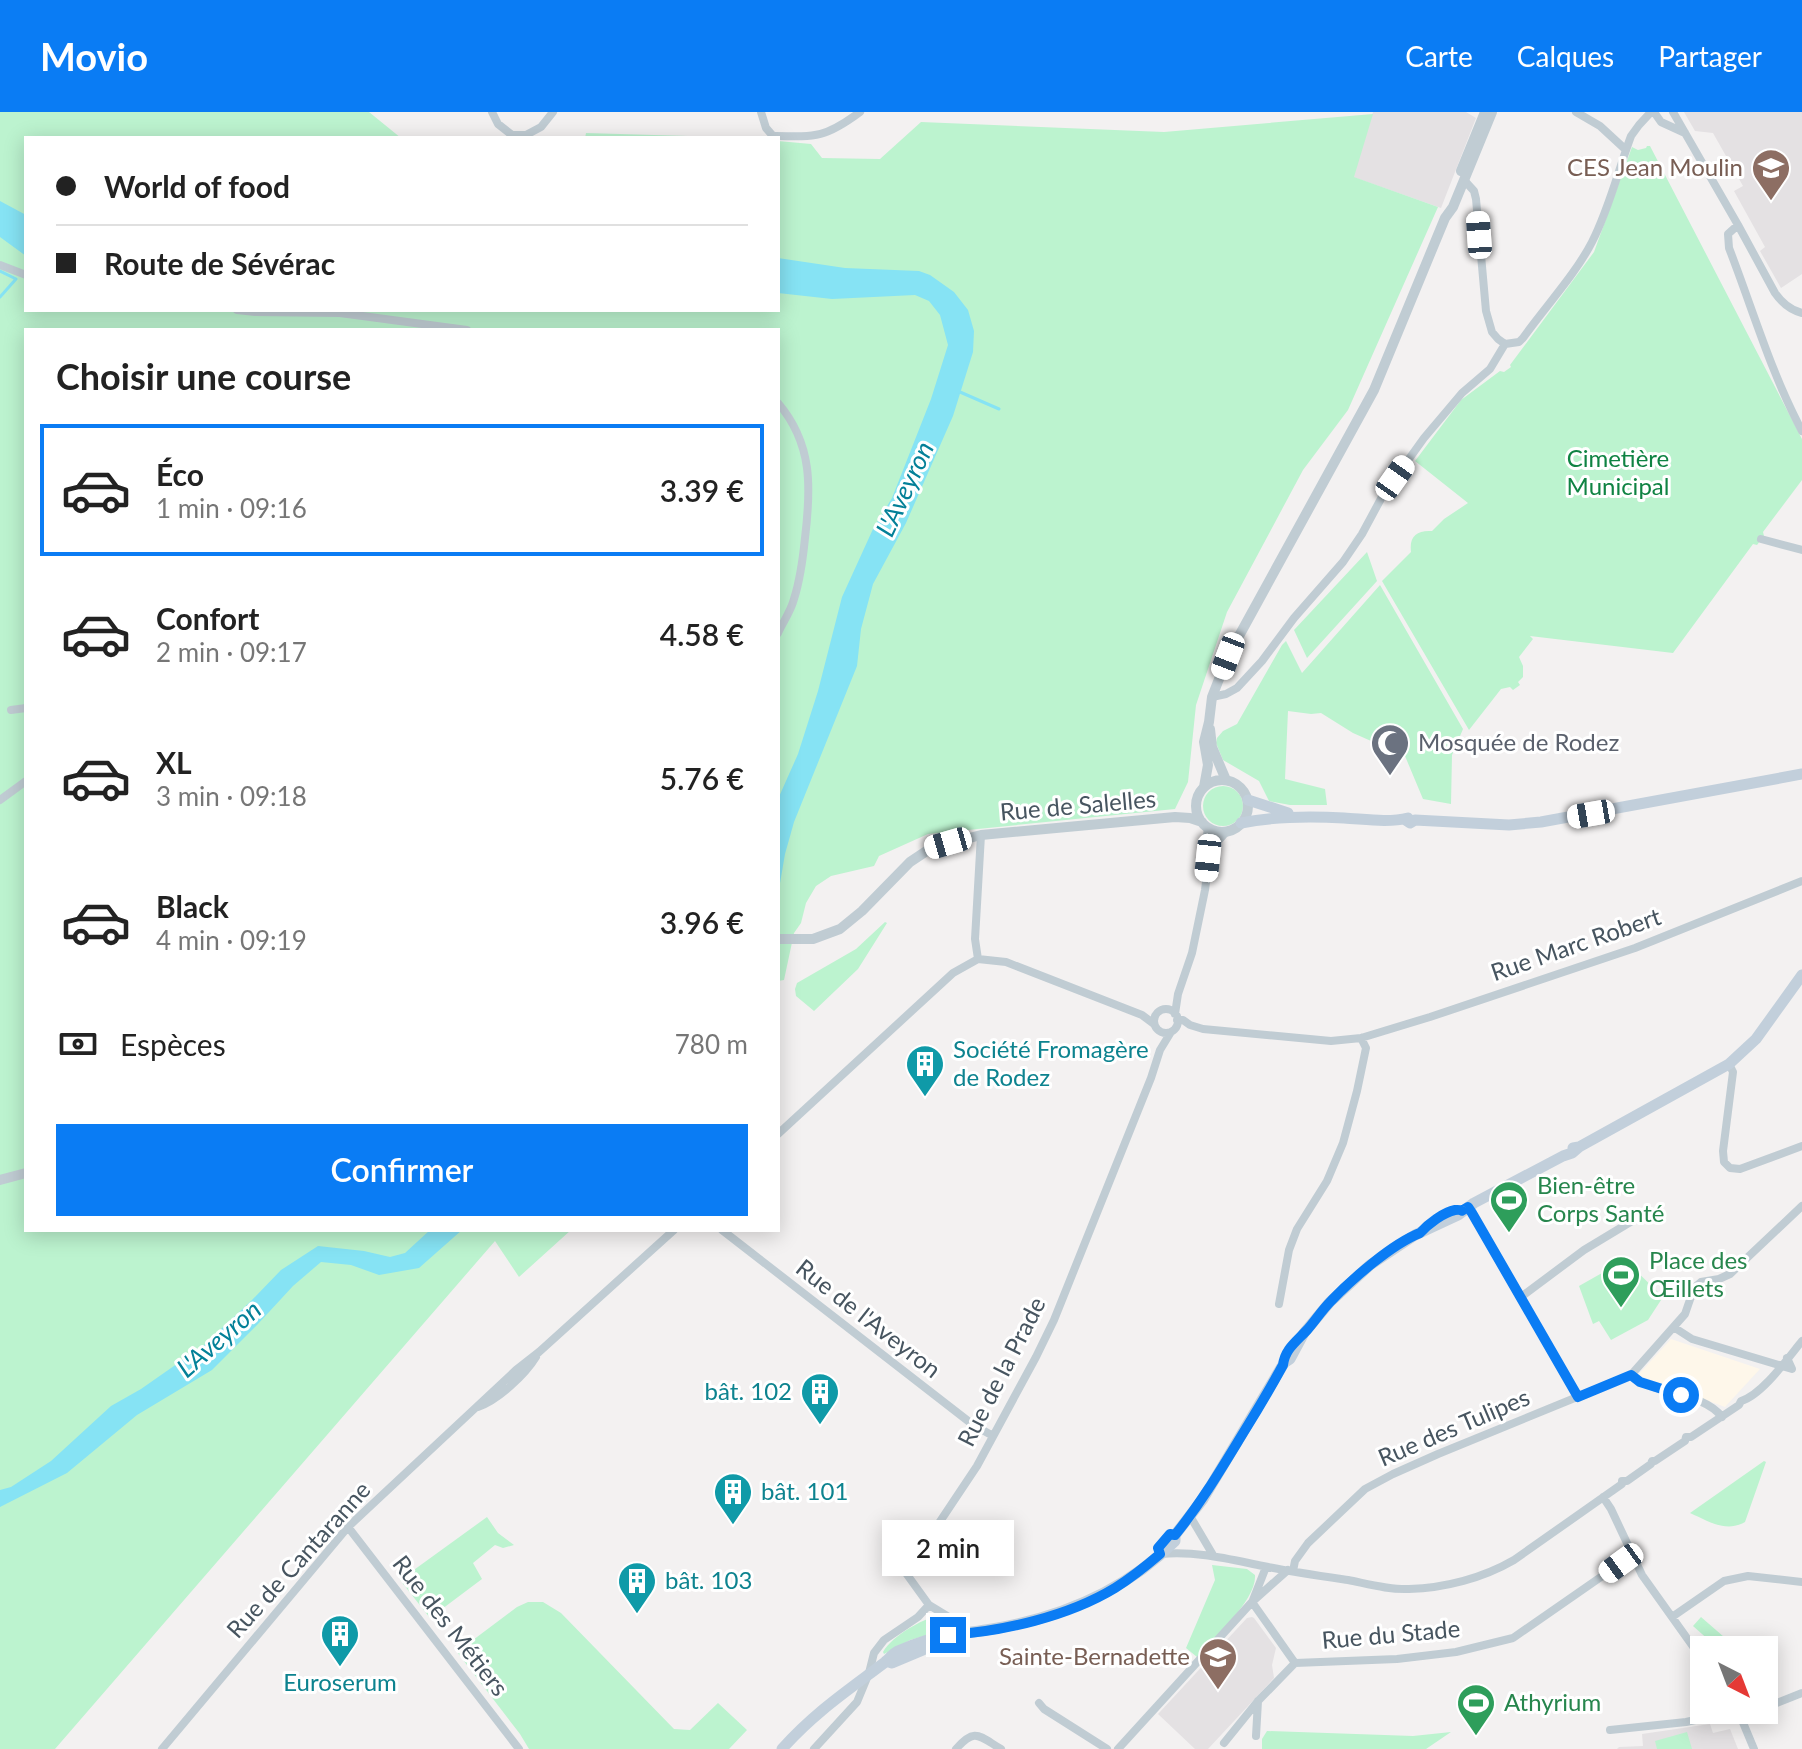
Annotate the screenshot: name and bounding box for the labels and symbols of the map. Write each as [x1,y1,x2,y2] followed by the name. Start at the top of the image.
[1750,147,1792,202] school or university icon: CES Jean Moulin
[1567,152,1743,181] place label: CES Jean Moulin
[1465,210,1493,260] car
[868,436,940,541] water label: L'Aveyron
[1567,443,1669,500] park label: Cimetière Municipal
[1371,451,1419,505] car
[1208,629,1248,683] car
[1369,722,1411,777] mosque icon: Mosquée de Rodez
[1418,727,1619,756] place label: Mosquée de Rodez
[999,783,1157,826] street label: Rue de Salelles
[1565,798,1617,830] car
[922,825,974,861] car
[1194,833,1222,883] car
[1487,901,1665,986] street label: Rue Marc Robert
[953,1034,1149,1091] place label: Société Fromagère de Rodez
[904,1043,946,1098] building icon: Société Fromagère de Rodez
[1537,1170,1664,1227] place label: Bien-être Corps Santé
[1488,1179,1530,1234] sports icon: Bien-être Corps Santé
[1649,1245,1748,1302] place label: Place des Œillets
[791,1252,947,1383] street label: Rue de l'Aveyron
[1600,1254,1642,1309] sports icon: Place des Œillets
[951,1292,1051,1451] street label: Rue de la Prade
[170,1293,267,1384] water label: L'Aveyron
[799,1371,841,1426] building icon: bât. 102
[705,1376,792,1405] place label: bât. 102
[1663,1377,1699,1413] route start
[1373,1382,1533,1472] street label: Rue des Tulipes
[712,1471,754,1526] building icon: bât. 101
[220,1475,376,1643] street label: Rue de Cantaranne
[761,1476,848,1505] place label: bât. 101
[882,1519,1014,1575] callout: 2 min
[1595,1539,1647,1587] car
[387,1549,515,1701] street label: Rue des Métiers
[616,1560,658,1615] building icon: bât. 103
[665,1565,752,1594] place label: bât. 103
[319,1613,361,1668] building icon: Euroserum
[1320,1613,1461,1654] street label: Rue du Stade
[930,1617,966,1653] route end
[1197,1636,1239,1691] school or university icon: Sainte-Bernadette
[1690,1636,1778,1724] north arrow
[999,1641,1190,1670] place label: Sainte-Bernadette
[283,1667,397,1696] place label: Euroserum
[1455,1682,1497,1737] sports icon: Athyrium
[1504,1687,1601,1716] place label: Athyrium

